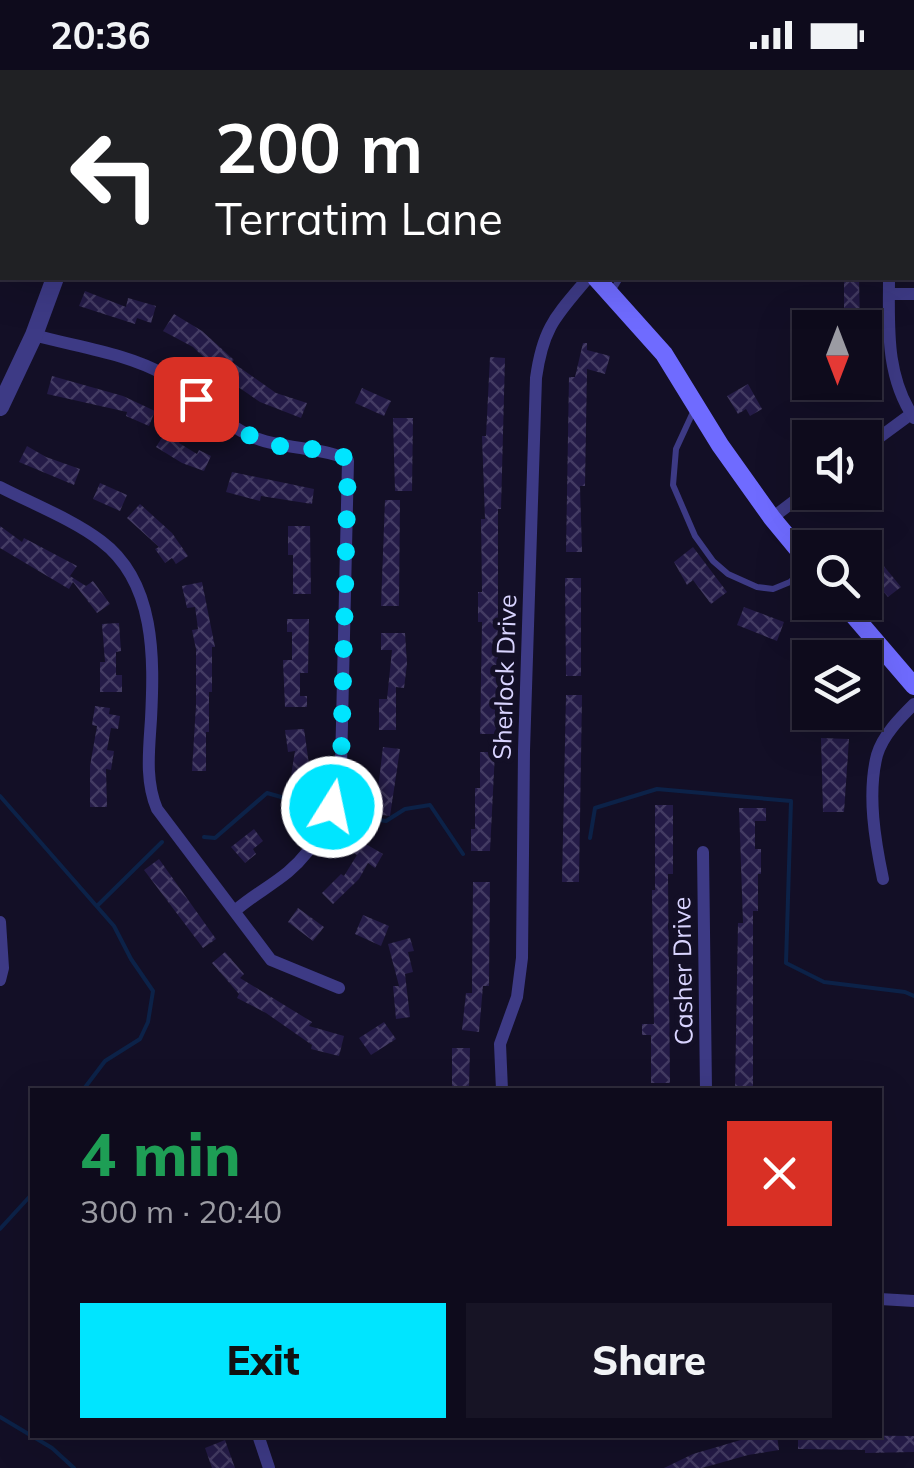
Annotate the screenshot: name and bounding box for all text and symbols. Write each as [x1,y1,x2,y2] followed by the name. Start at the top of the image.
[50,11,151,59] text: 20:36
[215,103,423,191] text: 200 m
[50,110,180,240] icon: left
[215,190,503,246] text: Terratim Lane
[792,310,882,400] north arrow
[792,310,882,730] map controls
[154,357,239,442] pin
[169,372,224,427] icon: arrive
[792,420,882,510] button: sound
[792,530,882,620] button: search
[486,594,522,760] street label: Sherlock Drive
[792,640,882,730] button: layers
[280,755,384,859] position arrow
[665,897,699,1045] street label: Casher Drive
[80,1116,241,1191] text: 4 min
[727,1121,832,1226] button: close
[80,1191,282,1231] text: 300 m · 20:40
[80,1303,446,1418] button: Exit
[466,1303,832,1418] button: Share

